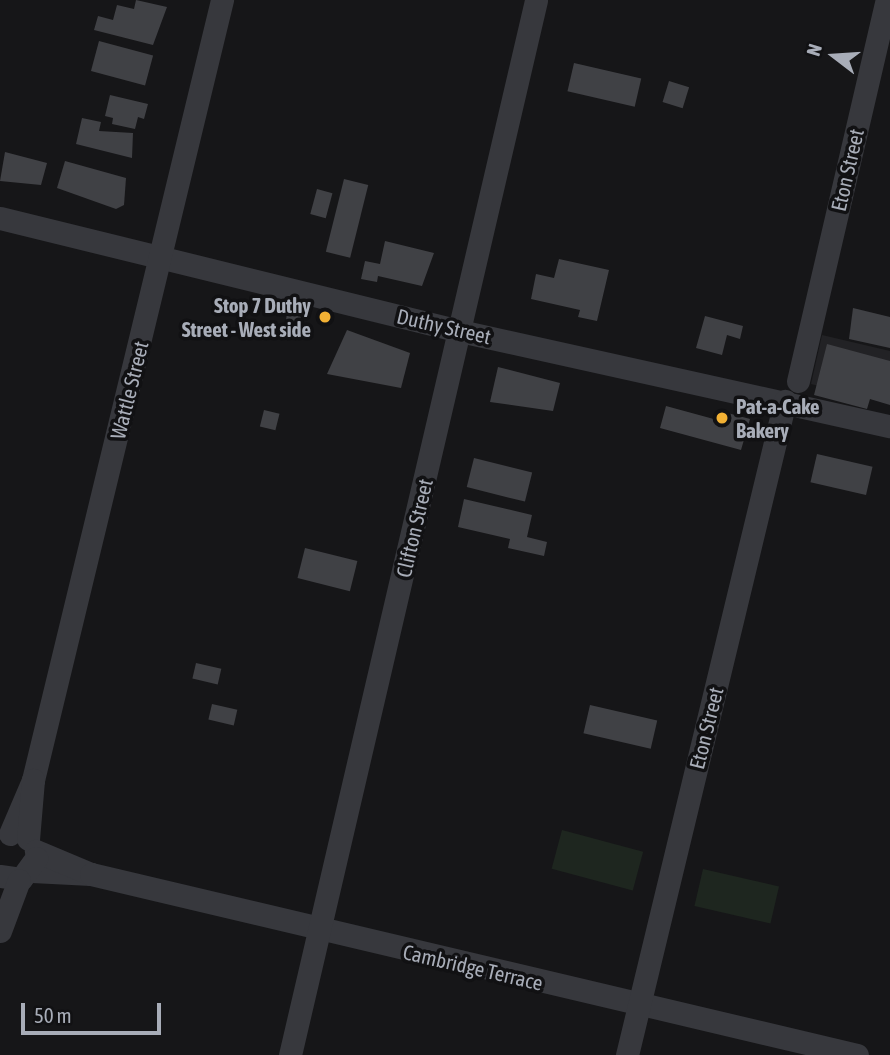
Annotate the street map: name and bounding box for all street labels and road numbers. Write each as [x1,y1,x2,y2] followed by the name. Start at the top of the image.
[825,126,869,214] street label: Eton Street
[395,303,493,349] street label: Duthy Street
[105,338,153,442] street label: Wattle Street
[390,476,438,580] street label: Clifton Street
[684,684,728,772] street label: Eton Street
[401,939,545,995] street label: Cambridge Terrace

